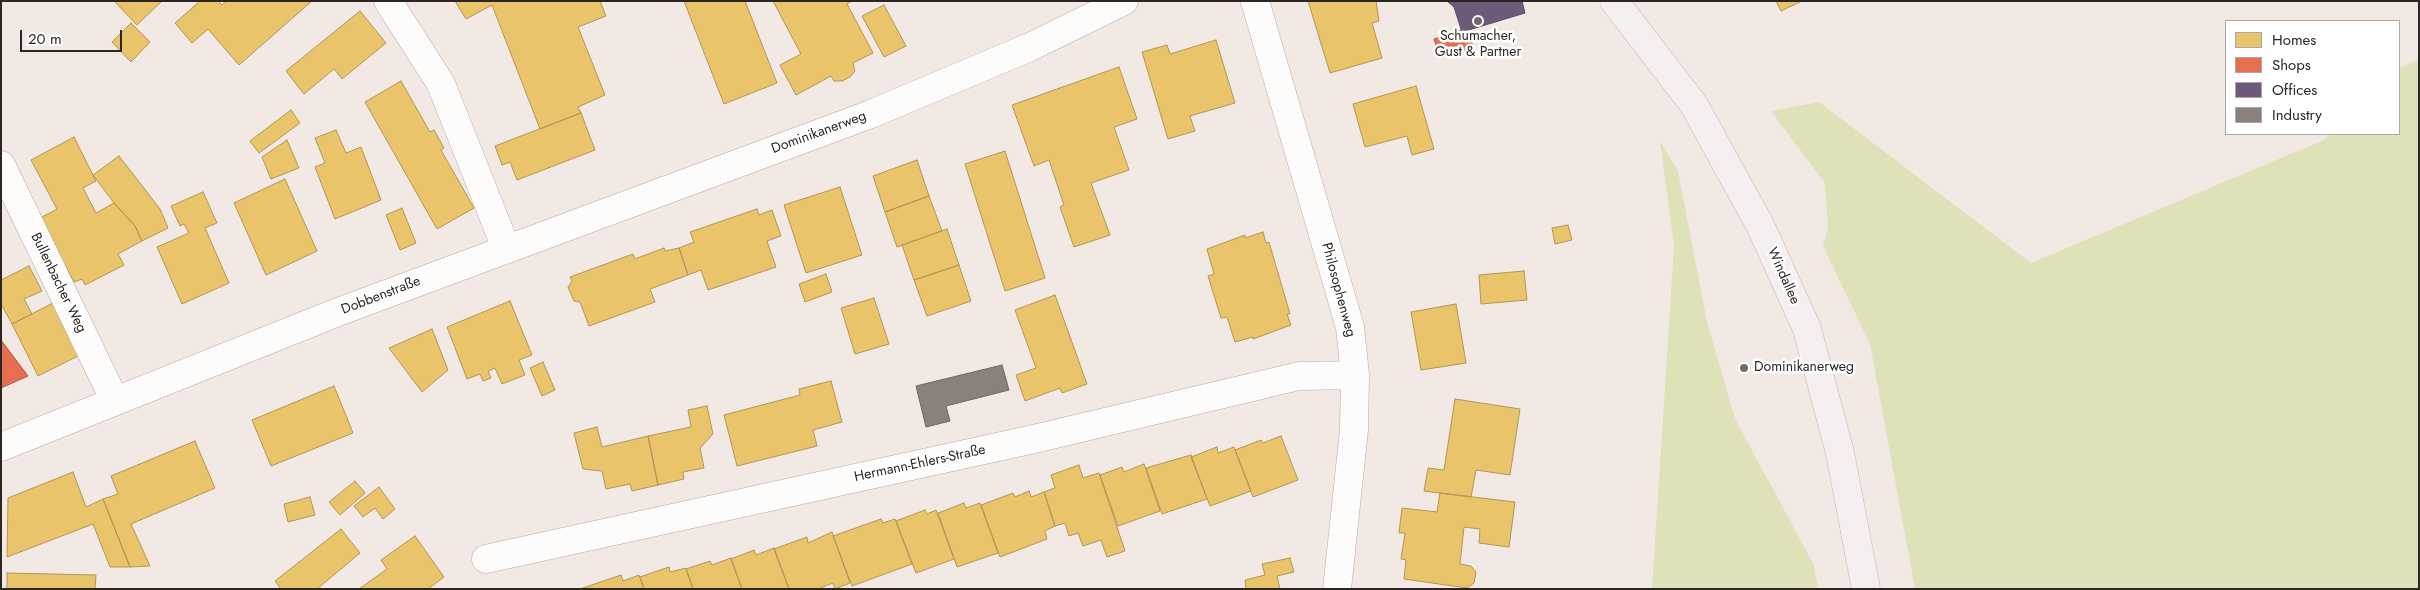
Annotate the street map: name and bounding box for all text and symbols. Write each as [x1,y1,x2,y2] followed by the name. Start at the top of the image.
[1472,15,1484,27] marker: Schumacher, Gust & Partner
[22,20,125,52] scale bar
[2225,20,2400,135] legend
[28,28,62,50] text: 20 m
[1435,29,1521,62] place label: Schumacher, Gust & Partner
[2272,29,2316,51] text: Homes
[2272,54,2311,76] text: Shops
[2272,79,2317,101] text: Offices
[2272,104,2322,126] text: Industry
[769,108,869,158] street label: Dominikanerweg
[27,230,89,336] street label: Bullenbacher Weg
[1317,241,1359,339] street label: Philosophenweg
[1763,245,1803,307] street label: Windallee
[339,273,423,319] street label: Dobbenstraße
[1754,360,1854,376] place label: Dominikanerweg
[1738,362,1750,374] marker: Dominikanerweg
[853,442,987,486] street label: Hermann-Ehlers-Straße

